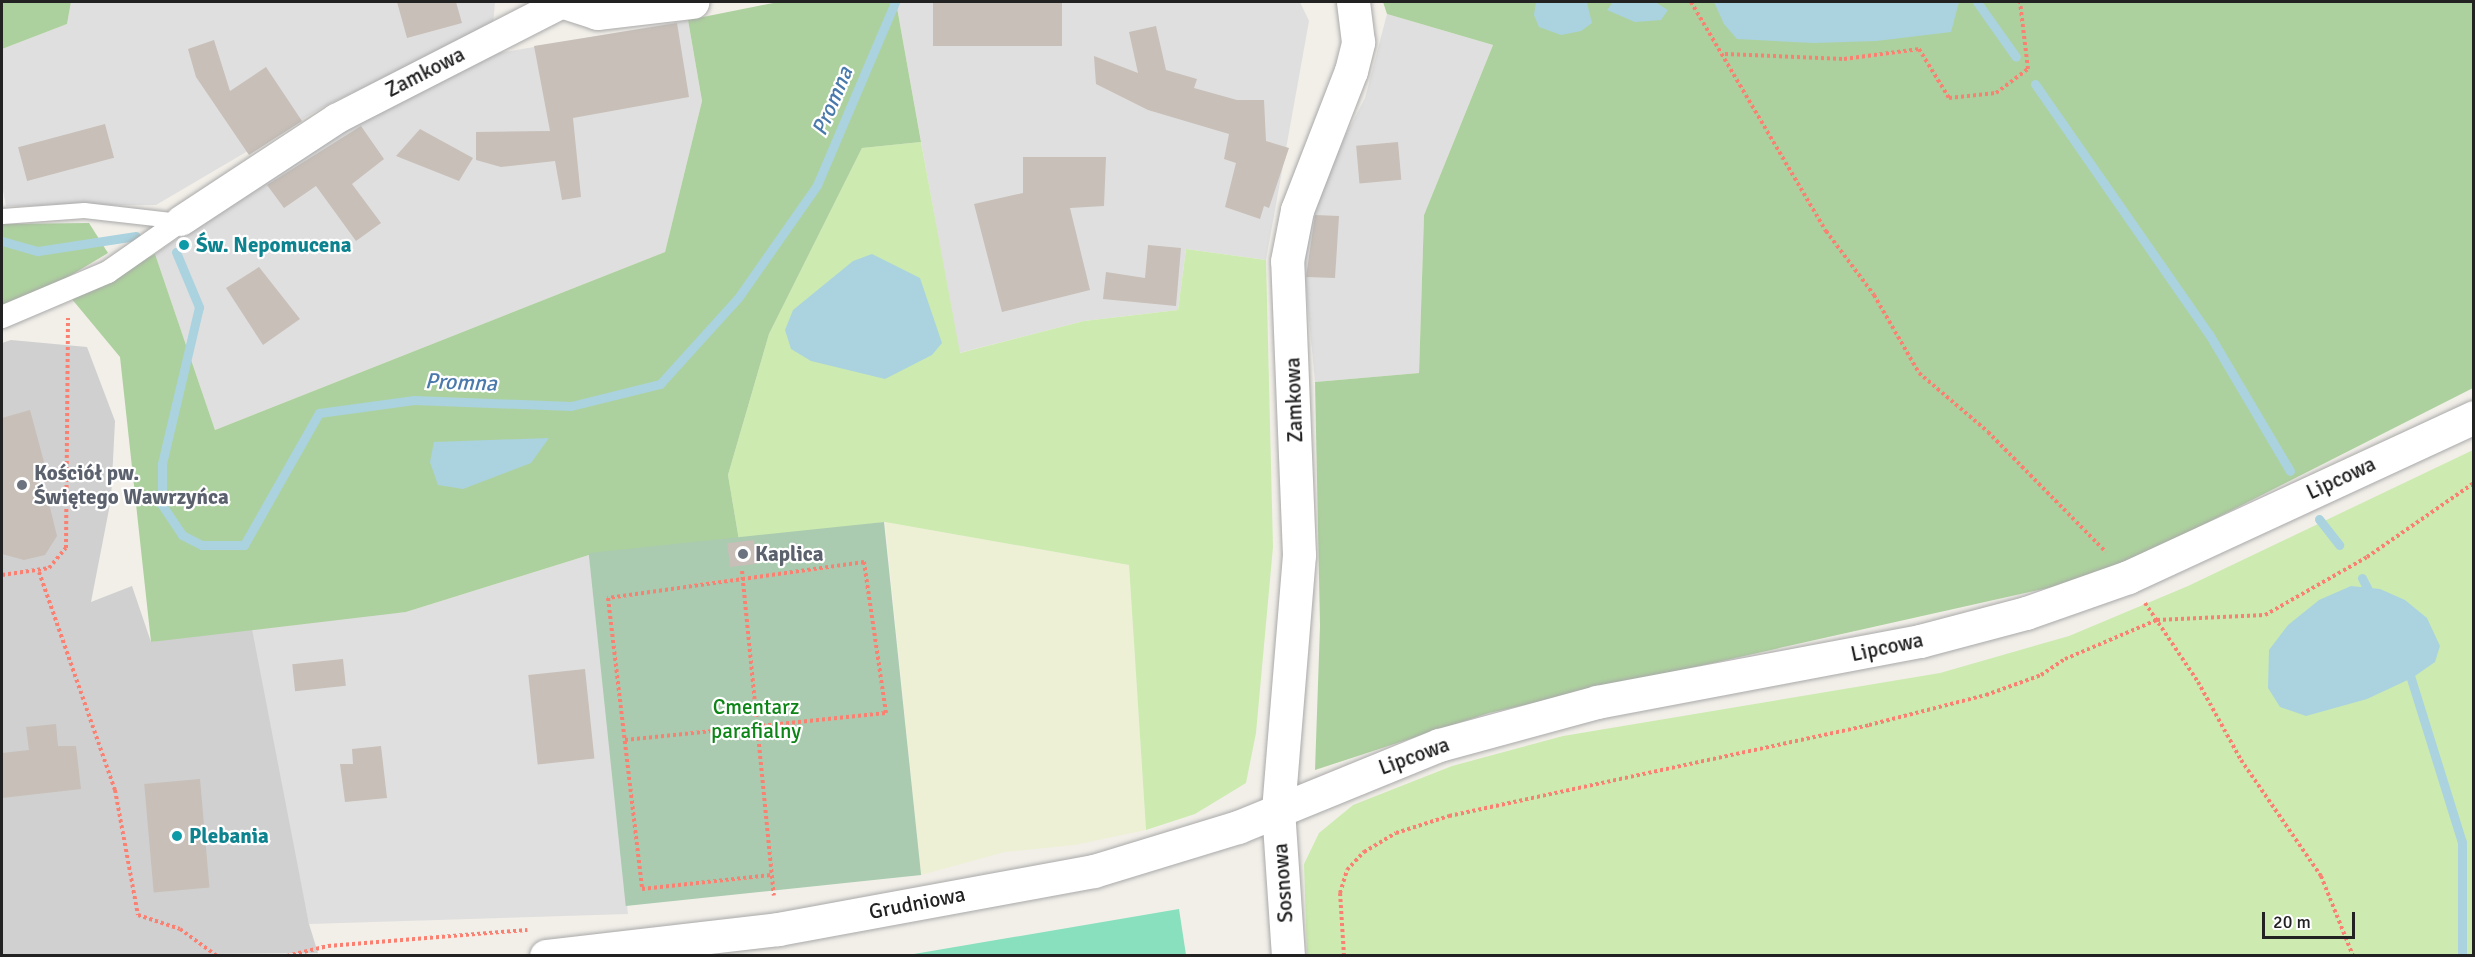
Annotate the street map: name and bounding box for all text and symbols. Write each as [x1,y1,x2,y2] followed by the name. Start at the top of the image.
[381,41,469,103] street label: Zamkowa
[806,63,858,139] water label: Promna
[196,232,352,258] place label: Św. Nepomucena
[177,238,191,252] marker: Św. Nepomucena
[1280,357,1308,443] street label: Zamkowa
[425,368,497,396] water label: Promna
[2302,451,2380,505] street label: Lipcowa
[34,460,229,510] place label: Kościół pw. Świętego Wawrzyńca
[15,478,29,492] marker: Kościół pw. Świętego Wawrzyńca
[755,541,823,567] place label: Kaplica
[736,547,750,561] marker: Kaplica
[1848,627,1926,667] street label: Lipcowa
[711,694,801,744] park label: Cmentarz parafialny
[1375,732,1453,780] street label: Lipcowa
[189,823,269,849] place label: Plebania
[170,829,184,843] marker: Plebania
[1268,842,1298,924] street label: Sosnowa
[867,881,967,925] street label: Grudniowa
[2265,900,2358,938] scale bar
[2273,911,2311,933] text: 20 m

